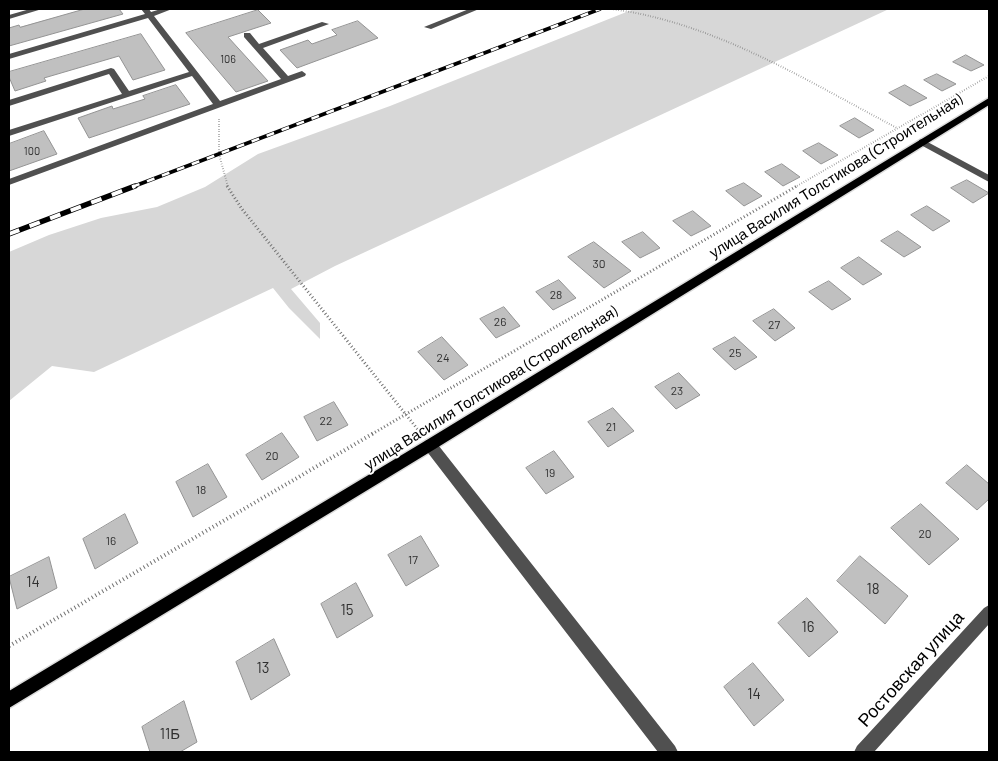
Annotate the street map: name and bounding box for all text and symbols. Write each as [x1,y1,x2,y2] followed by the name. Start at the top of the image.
[220,52,236,66] house number: 106
[706,90,966,262] street label: улица Василия Толстикова (Строительная)
[24,144,40,158] house number: 100
[593,257,605,271] house number: 30
[550,288,562,302] house number: 28
[361,302,621,474] street label: улица Василия Толстикова (Строительная)
[494,315,506,329] house number: 26
[768,318,780,332] house number: 27
[729,346,741,360] house number: 25
[436,351,450,365] house number: 24
[671,384,683,398] house number: 23
[320,414,332,428] house number: 22
[606,420,616,434] house number: 21
[265,449,279,463] house number: 20
[545,466,555,480] house number: 19
[196,483,206,497] house number: 18
[918,527,932,541] house number: 20
[106,534,116,548] house number: 16
[408,553,418,567] house number: 17
[26,573,40,591] house number: 14
[866,580,880,598] house number: 18
[341,601,353,619] house number: 15
[854,607,968,731] street label: Ростовская улица
[802,618,814,636] house number: 16
[257,659,269,677] house number: 13
[747,685,761,703] house number: 14
[160,725,180,743] house number: 11Б

